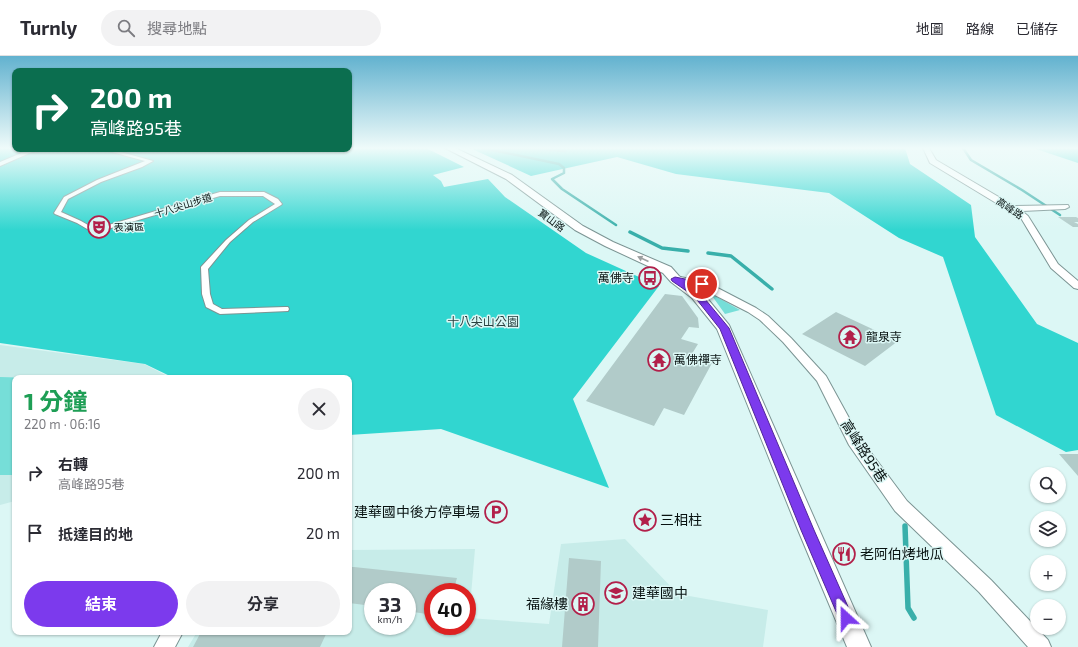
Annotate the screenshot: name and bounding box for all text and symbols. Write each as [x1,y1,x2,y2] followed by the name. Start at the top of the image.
[101,10,381,46] search box
[20,16,77,39] text: Turnly
[115,17,137,39] icon: search
[147,19,207,37] text: 搜尋地點
[916,20,944,37] text: 地圖
[966,20,994,37] text: 路線
[1016,20,1058,37] text: 已儲存
[90,80,172,114] text: 200 m
[24,84,76,136] icon: right
[90,117,182,139] text: 高峰路95巷
[153,190,213,220] street label: 十八尖山步道
[994,195,1026,221] street label: 高峰路
[536,206,568,234] street label: 寶山路
[86,214,112,240] theatre icon: 表演區
[114,221,144,233] place label: 表演區
[637,256,648,262] one-way arrow
[637,265,663,291] bus stop icon: 萬佛寺
[685,267,719,301] pin
[598,270,634,284] place label: 萬佛寺
[691,273,713,295] icon: arrive
[447,314,519,328] park label: 十八尖山公園
[837,324,863,350] temple icon: 龍泉寺
[866,329,902,343] place label: 龍泉寺
[646,347,672,373] temple icon: 萬佛禪寺
[674,352,722,366] place label: 萬佛禪寺
[24,386,88,415] text: 1 分鐘
[298,388,340,430] button: close
[24,416,101,432] text: 220 m · 06:16
[838,416,891,485] street label: 高峰路95巷
[58,455,88,473] text: 右轉
[24,462,46,484] icon: right
[297,464,340,482] text: 200 m
[1030,467,1066,635] map controls
[1030,467,1066,503] button: search
[58,476,124,492] text: 高峰路95巷
[483,499,509,525] parking icon: 建華國中後方停車場
[354,503,480,520] place label: 建華國中後方停車場
[632,507,658,533] place icon: 三相柱
[660,511,702,528] place label: 三相柱
[1030,511,1066,547] button: layers
[24,522,46,544] icon: arrive
[306,524,340,542] text: 20 m
[58,525,133,543] text: 抵達目的地
[831,541,857,567] restaurant icon: 老阿伯烤地瓜
[860,545,944,562] place label: 老阿伯烤地瓜
[1030,555,1066,591] button: +
[603,580,629,606] school or university icon: 建華國中
[24,581,178,627] button: 結束
[186,581,340,627] button: 分享
[424,583,476,635] speed limit sign: 40
[632,584,688,601] place label: 建華國中
[570,591,596,617] building icon: 福緣樓
[379,592,401,616] text: 33
[526,595,568,612] place label: 福緣樓
[825,597,867,639] position arrow
[1030,599,1066,635] button: −
[378,613,402,625] text: km/h

